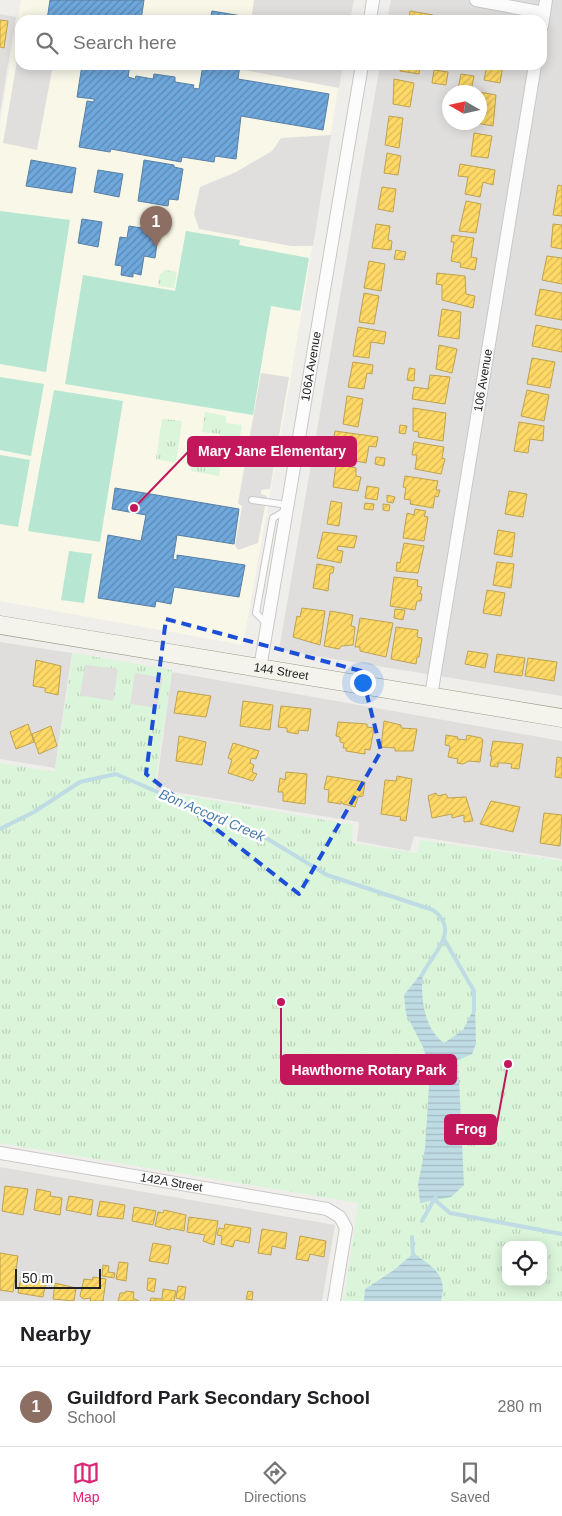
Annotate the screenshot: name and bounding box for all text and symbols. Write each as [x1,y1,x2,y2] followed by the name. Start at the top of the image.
[15,15,547,70] search box
[33,29,61,57] icon: search
[73,32,177,53] text: Search here
[442,85,487,130] north arrow
[140,206,172,247] pin: 1
[298,330,324,402] street label: 106A Avenue
[471,348,495,413] street label: 106 Avenue
[188,437,356,466] callout: Mary Jane Elementary
[198,443,346,459] text: Mary Jane Elementary
[253,660,310,683] street label: 144 Street
[350,670,376,696] your location
[157,786,268,845] water label: Bon Accord Creek
[281,1055,456,1084] callout: Hawthorne Rotary Park
[292,1062,447,1078] text: Hawthorne Rotary Park
[445,1115,496,1144] callout: Frog
[455,1121,487,1137] text: Frog
[139,1170,204,1195] street label: 142A Street
[502,1241,547,1286] map controls
[502,1241,547,1286] button: locate
[15,1266,101,1289] scale bar
[22,1270,53,1286] text: 50 m
[20,1322,91,1345] text: Nearby
[67,1387,370,1408] text: Guildford Park Secondary School
[32,1398,40,1415] text: 1
[498,1398,542,1415] text: 280 m
[67,1409,116,1426] text: School
[72,1459,100,1505] tab: Map
[244,1459,306,1505] tab: Directions
[450,1459,490,1505] tab: Saved

